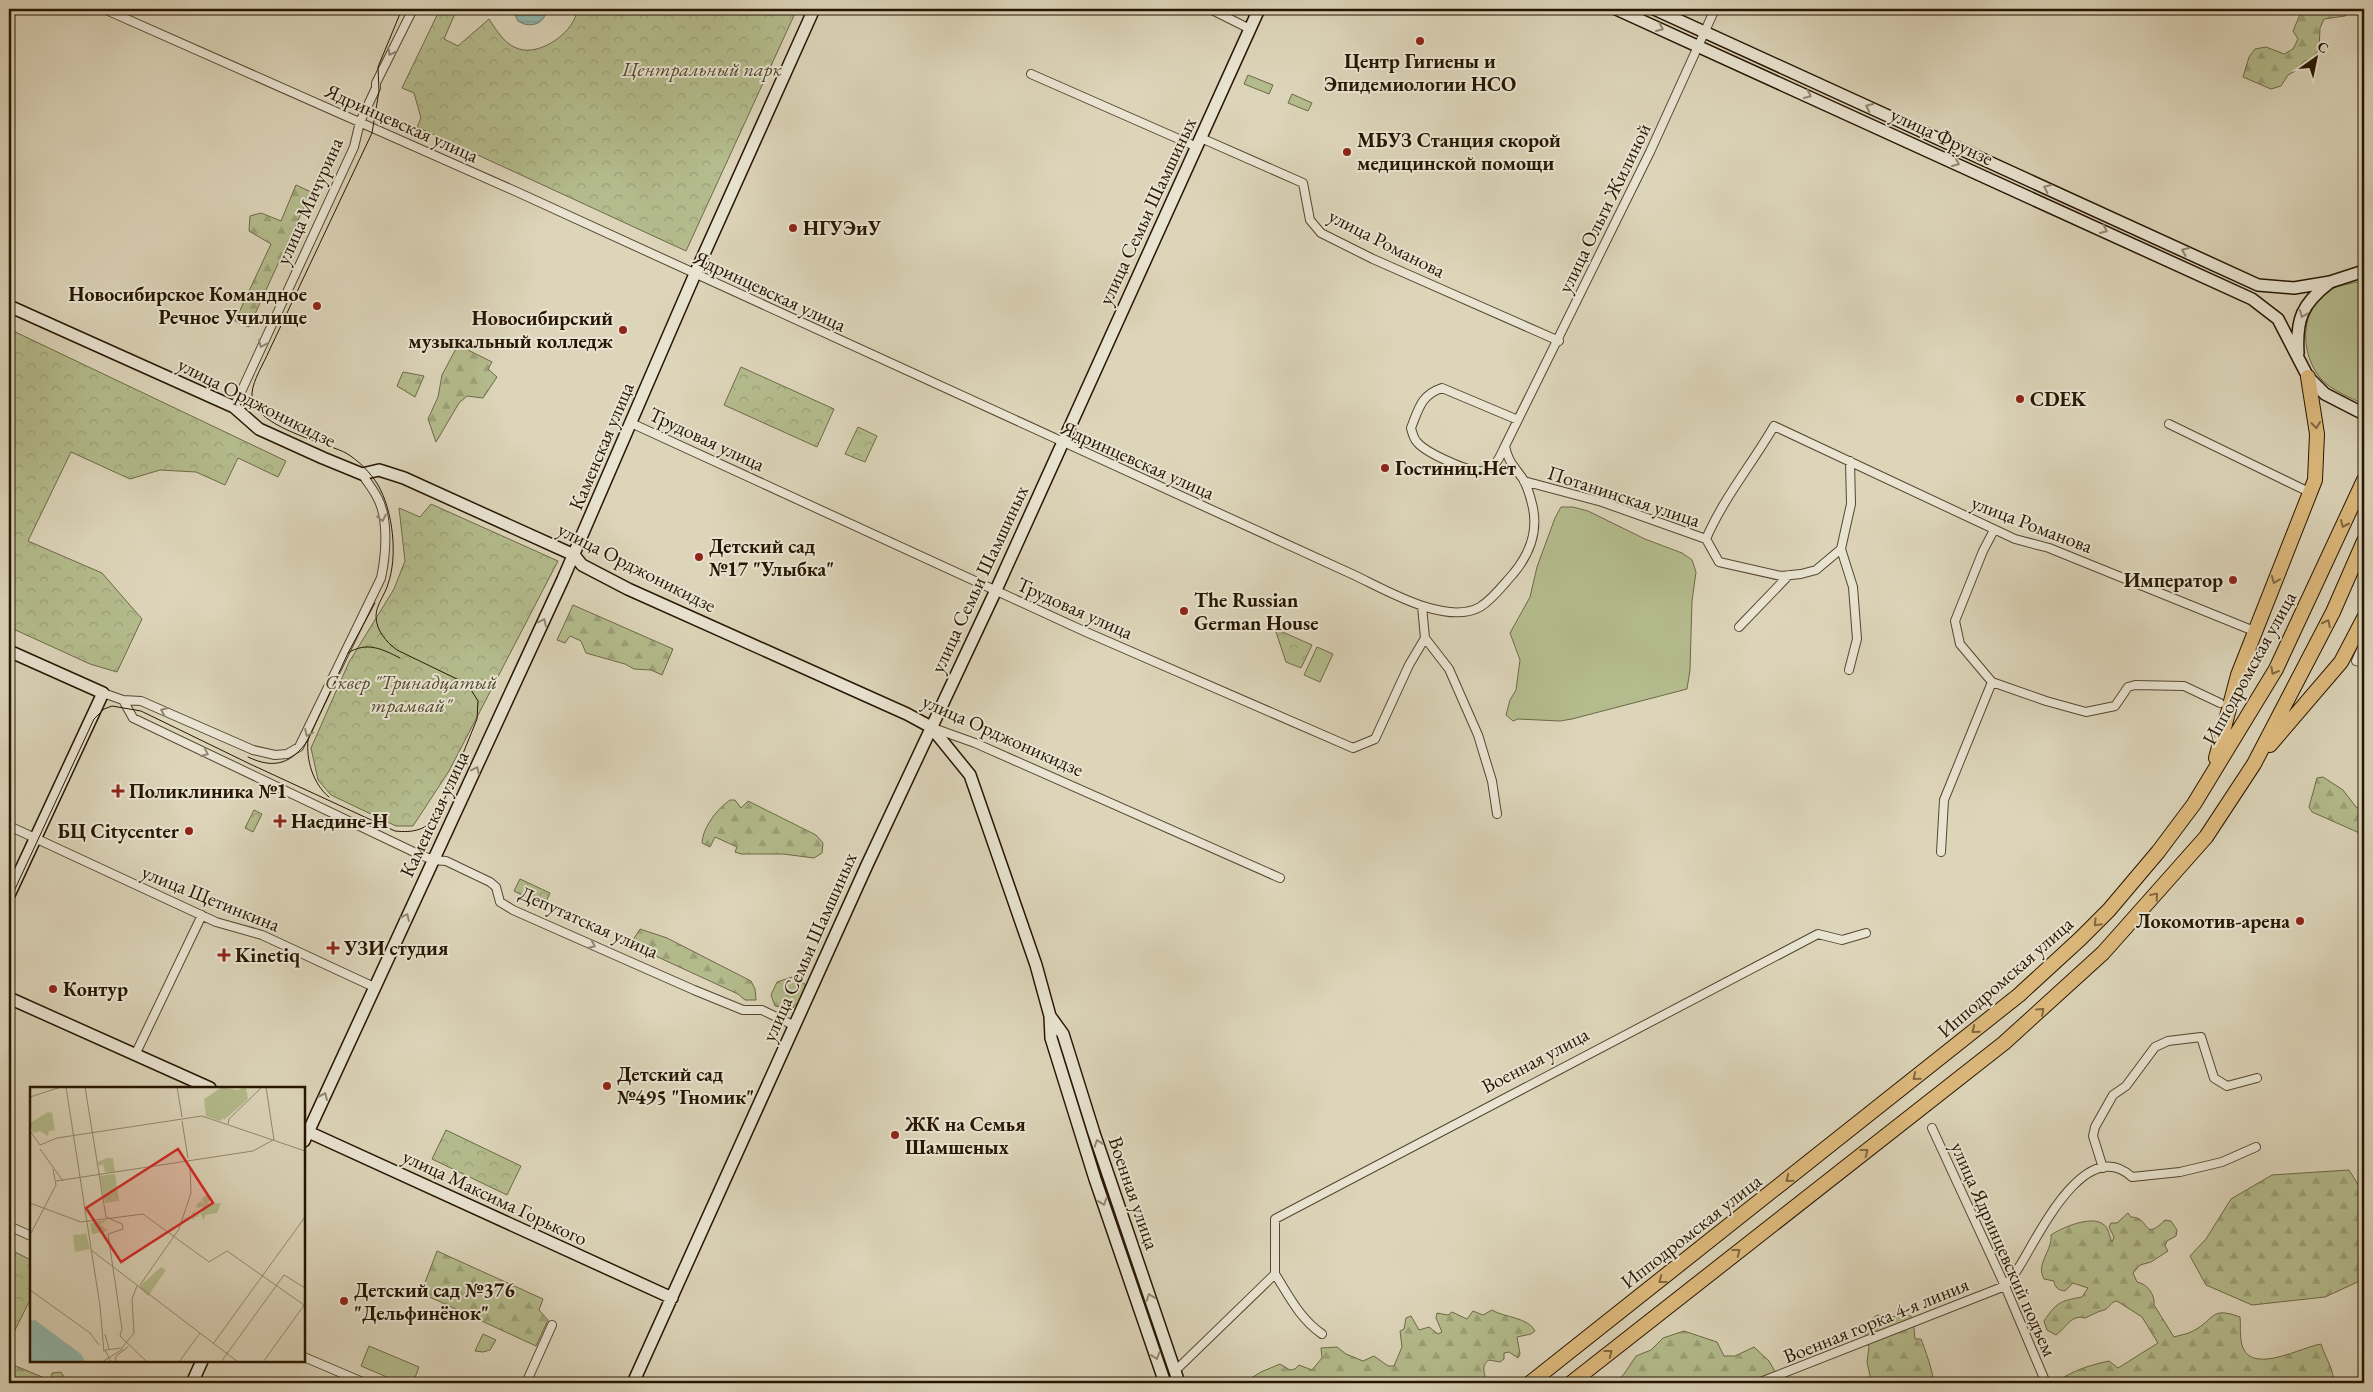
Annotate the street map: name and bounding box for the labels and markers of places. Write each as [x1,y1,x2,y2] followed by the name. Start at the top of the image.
[1414,35,1426,47] marker: Центр Гигиены и Эпидемиологии НСО
[1324,48,1516,97] place label: Центр Гигиены и Эпидемиологии НСО
[1357,127,1561,176] place label: МБУЗ Станция скорой медицинской помощи
[1341,146,1353,158] marker: МБУЗ Станция скорой медицинской помощи
[803,215,882,241] place label: НГУЭиУ
[787,222,799,234] marker: НГУЭиУ
[68,281,307,330] place label: Новосибирское Командное Речное Училище
[311,300,323,312] marker: Новосибирское Командное Речное Училище
[408,305,613,354] place label: Новосибирский музыкальный колледж
[617,324,629,336] marker: Новосибирский музыкальный колледж
[2030,386,2087,412] place label: CDEK
[2014,393,2026,405] marker: CDEK
[1395,455,1516,481] place label: Гостиниц.Нет
[1379,462,1391,474] marker: Гостиниц.Нет
[709,533,834,582] place label: Детский сад №17 "Улыбка"
[693,551,705,563] marker: Детский сад №17 "Улыбка"
[2124,567,2223,593] place label: Император
[2227,574,2239,586] marker: Император
[1194,587,1319,636] place label: The Russian German House
[1178,605,1190,617] marker: The Russian German House
[129,778,287,804] place label: Поликлиника №1
[111,784,125,798] marker: Поликлиника №1
[291,808,388,834] place label: Наедине-Н
[273,814,287,828] marker: Наедине-Н
[58,818,180,844] place label: БЦ Citycenter
[183,825,195,837] marker: БЦ Citycenter
[2136,908,2290,934] place label: Локомотив-арена
[2294,915,2306,927] marker: Локомотив-арена
[343,935,449,961] place label: УЗИ студия
[326,941,340,955] marker: УЗИ студия
[235,942,300,968] place label: Kinetiq
[217,948,231,962] marker: Kinetiq
[63,976,128,1002] place label: Контур
[47,983,59,995] marker: Контур
[617,1061,754,1110] place label: Детский сад №495 "Гномик"
[601,1080,613,1092] marker: Детский сад №495 "Гномик"
[904,1111,1026,1160] place label: ЖК на Семья Шамшеных
[889,1129,901,1141] marker: ЖК на Семья Шамшеных
[354,1277,515,1326] place label: Детский сад №376 "Дельфинёнок"
[338,1295,350,1307] marker: Детский сад №376 "Дельфинёнок"

